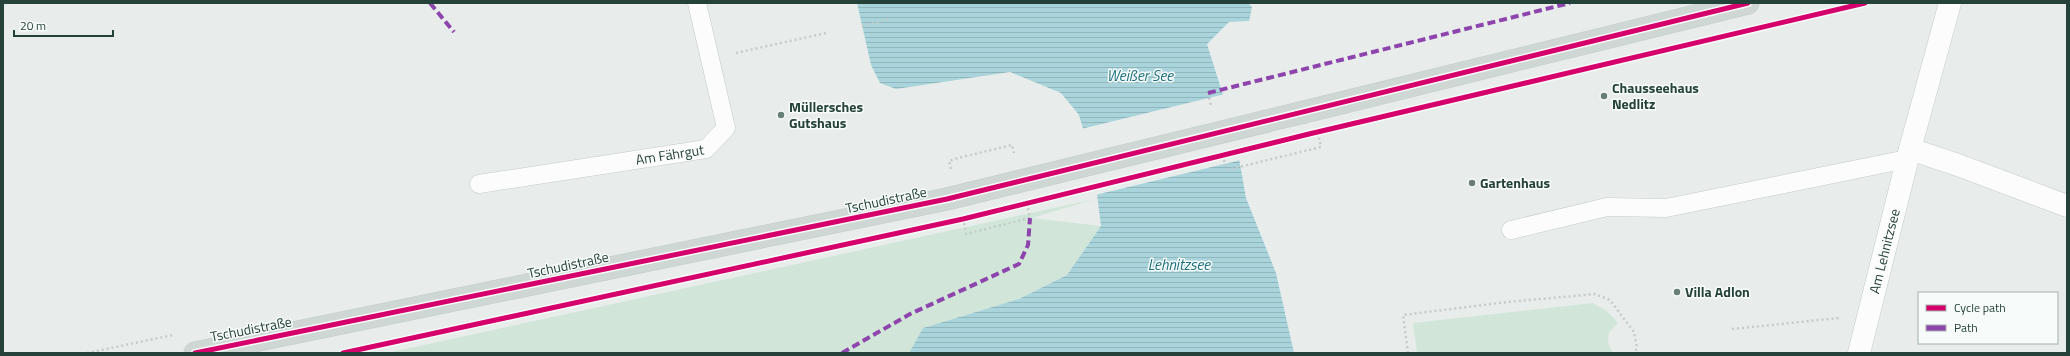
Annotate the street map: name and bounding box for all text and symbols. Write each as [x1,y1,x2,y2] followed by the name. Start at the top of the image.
[14,12,113,38] scale bar
[20,16,46,35] text: 20 m
[1107,64,1174,87] water label: Weißer See
[1612,77,1699,114] place label: Chausseehaus Nedlitz
[1599,91,1609,101] marker: Chausseehaus Nedlitz
[789,96,863,133] place label: Müllersches Gutshaus
[776,110,786,120] marker: Müllersches Gutshaus
[634,138,705,170] street label: Am Fährgut
[1480,172,1551,193] place label: Gartenhaus
[1467,178,1477,188] marker: Gartenhaus
[843,181,928,218] street label: Tschudistraße
[1863,206,1905,296] street label: Am Lehnitzsee
[525,246,610,283] street label: Tschudistraße
[1148,253,1211,276] water label: Lehnitzsee
[1685,281,1750,302] place label: Villa Adlon
[1672,287,1682,297] marker: Villa Adlon
[1918,292,2058,344] legend
[1954,298,2006,317] text: Cycle path
[208,310,293,347] street label: Tschudistraße
[1954,318,1978,337] text: Path

